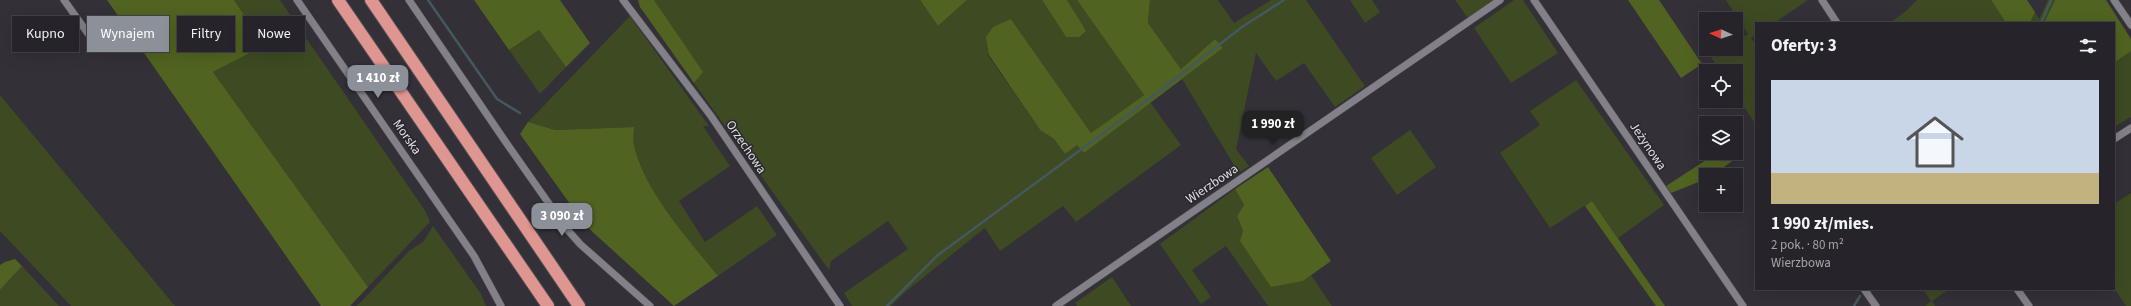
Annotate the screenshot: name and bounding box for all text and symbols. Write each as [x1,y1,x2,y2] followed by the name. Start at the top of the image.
[1699,12,1743,56] north arrow
[1699,12,1743,212] map controls
[12,16,79,52] chip: Kupno
[87,16,169,52] chip: Wynajem
[177,16,235,52] chip: Filtry
[243,16,305,52] chip: Nowe
[1771,34,1837,58] text: Oferty: 3
[2077,35,2099,57] icon: filters
[1699,64,1743,108] button: locate
[337,65,419,99] pin: 1 410 zł
[356,69,400,87] text: 1 410 zł
[1899,106,1971,178] icon: home
[1232,111,1314,145] pin: 1 990 zł
[1251,115,1295,133] text: 1 990 zł
[388,116,426,158] street label: Morska
[1699,116,1743,160] button: layers
[722,117,770,177] street label: Orzechowa
[1625,119,1671,173] street label: Jeżynowa
[1182,160,1242,208] street label: Wierzbowa
[1699,168,1743,212] button: +
[521,203,603,237] pin: 3 090 zł
[540,207,584,225] text: 3 090 zł
[1771,212,1874,236] text: 1 990 zł/mies.
[1771,236,1844,254] text: 2 pok. · 80 m²
[1771,254,1831,272] text: Wierzbowa

